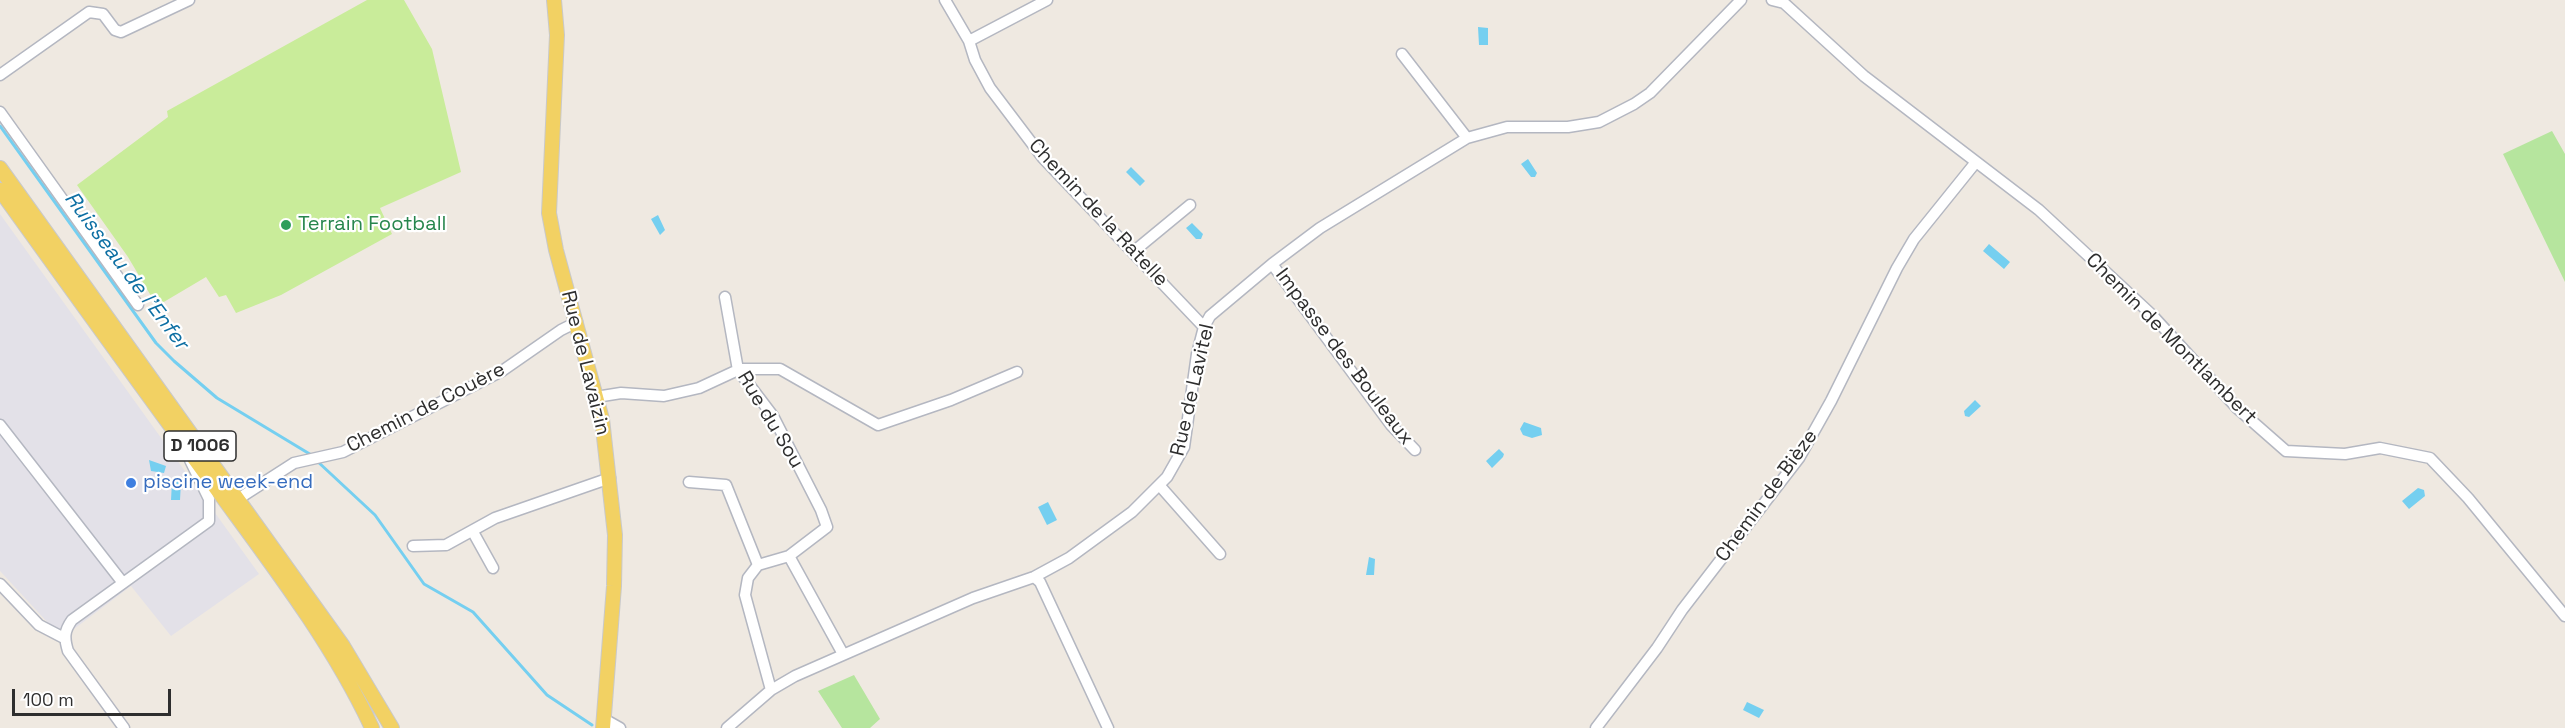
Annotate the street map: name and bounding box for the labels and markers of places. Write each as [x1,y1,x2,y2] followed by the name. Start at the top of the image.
[298,213,447,237] place label: Terrain Football
[279,218,293,232] marker: Terrain Football
[143,471,313,495] place label: piscine week-end
[124,476,138,490] marker: piscine week-end

